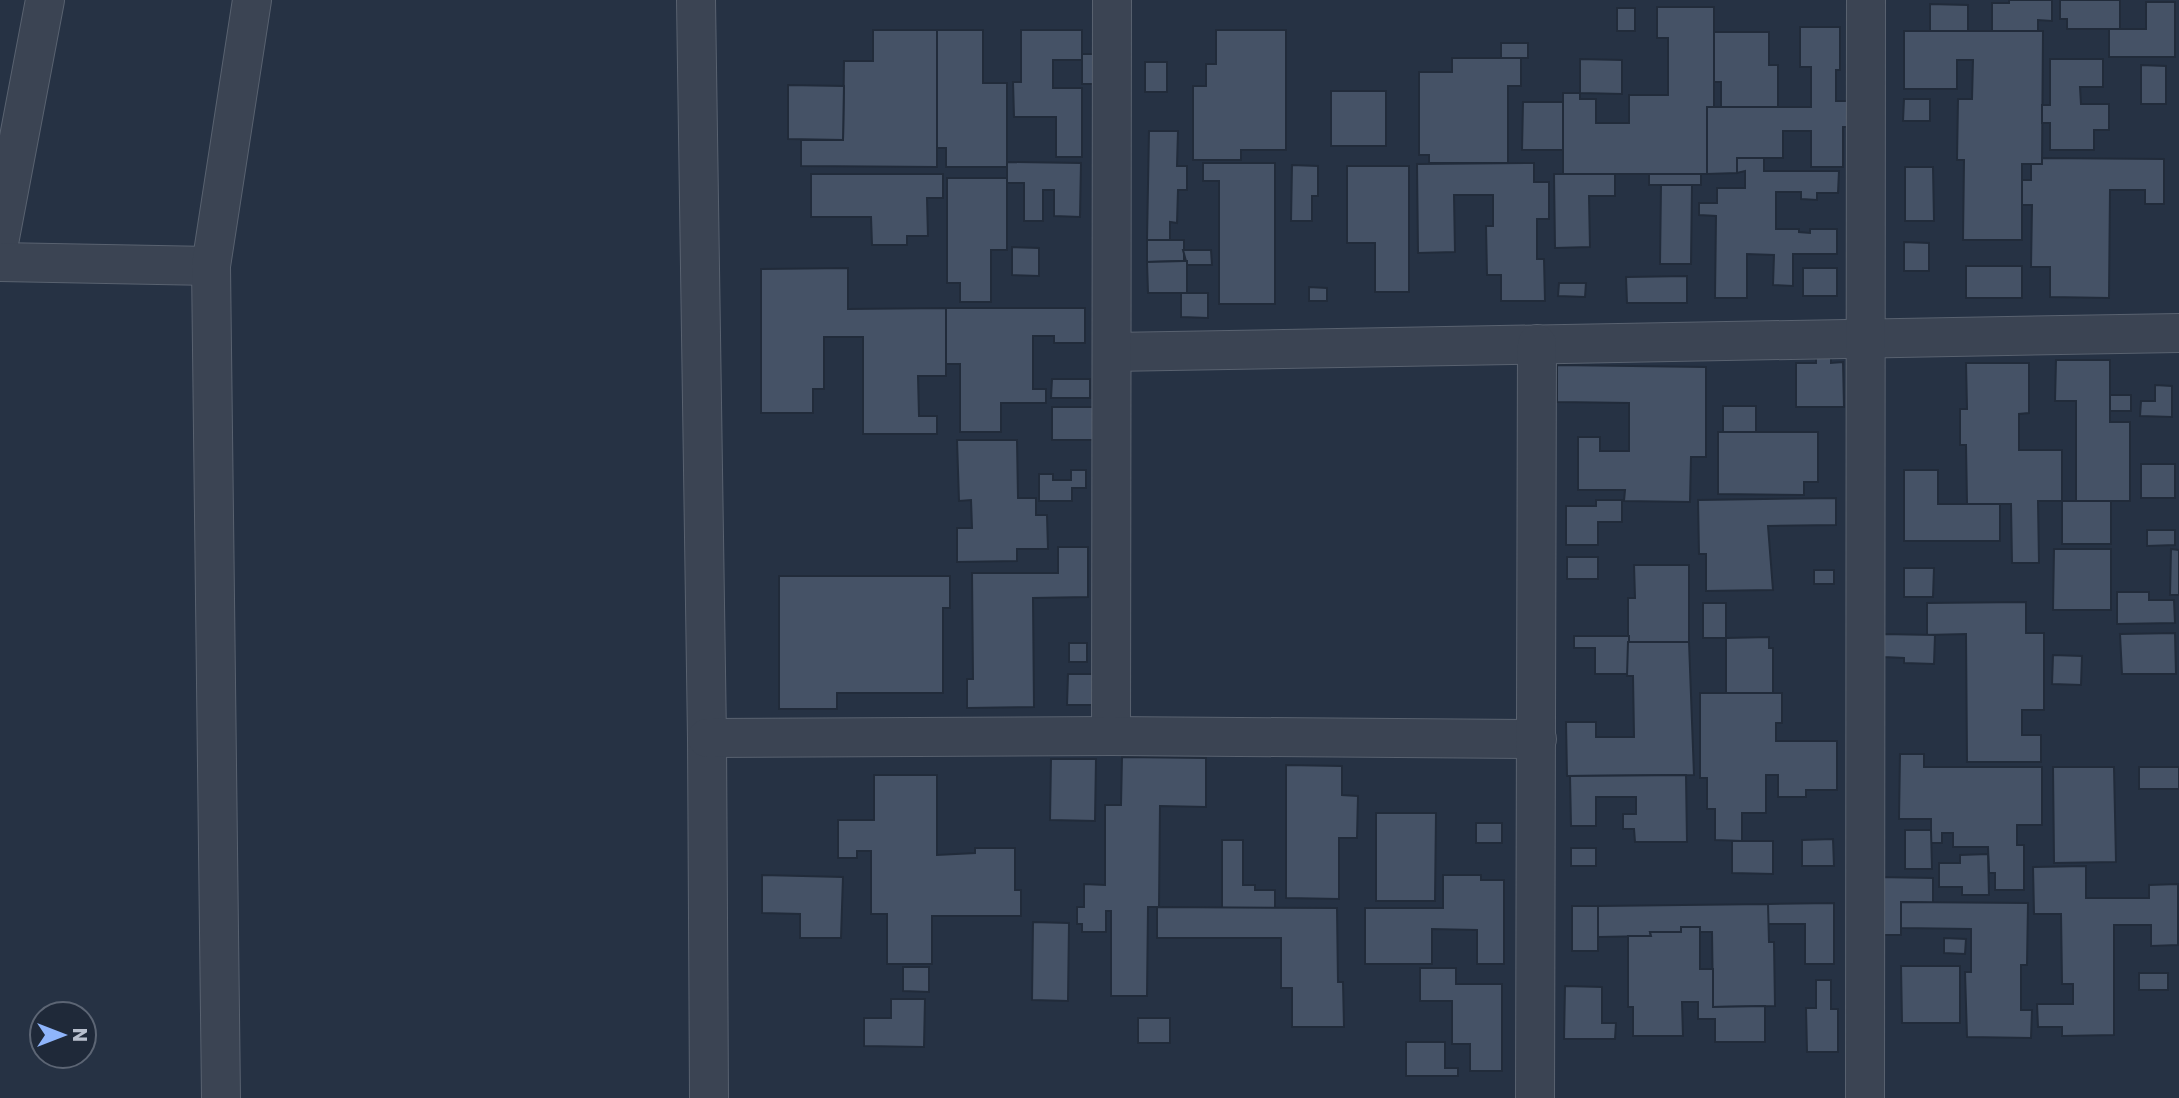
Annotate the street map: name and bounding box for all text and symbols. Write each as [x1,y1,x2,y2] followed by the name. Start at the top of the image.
[28,1000,98,1070] north arrow
[66,1028,93,1042] text: N

